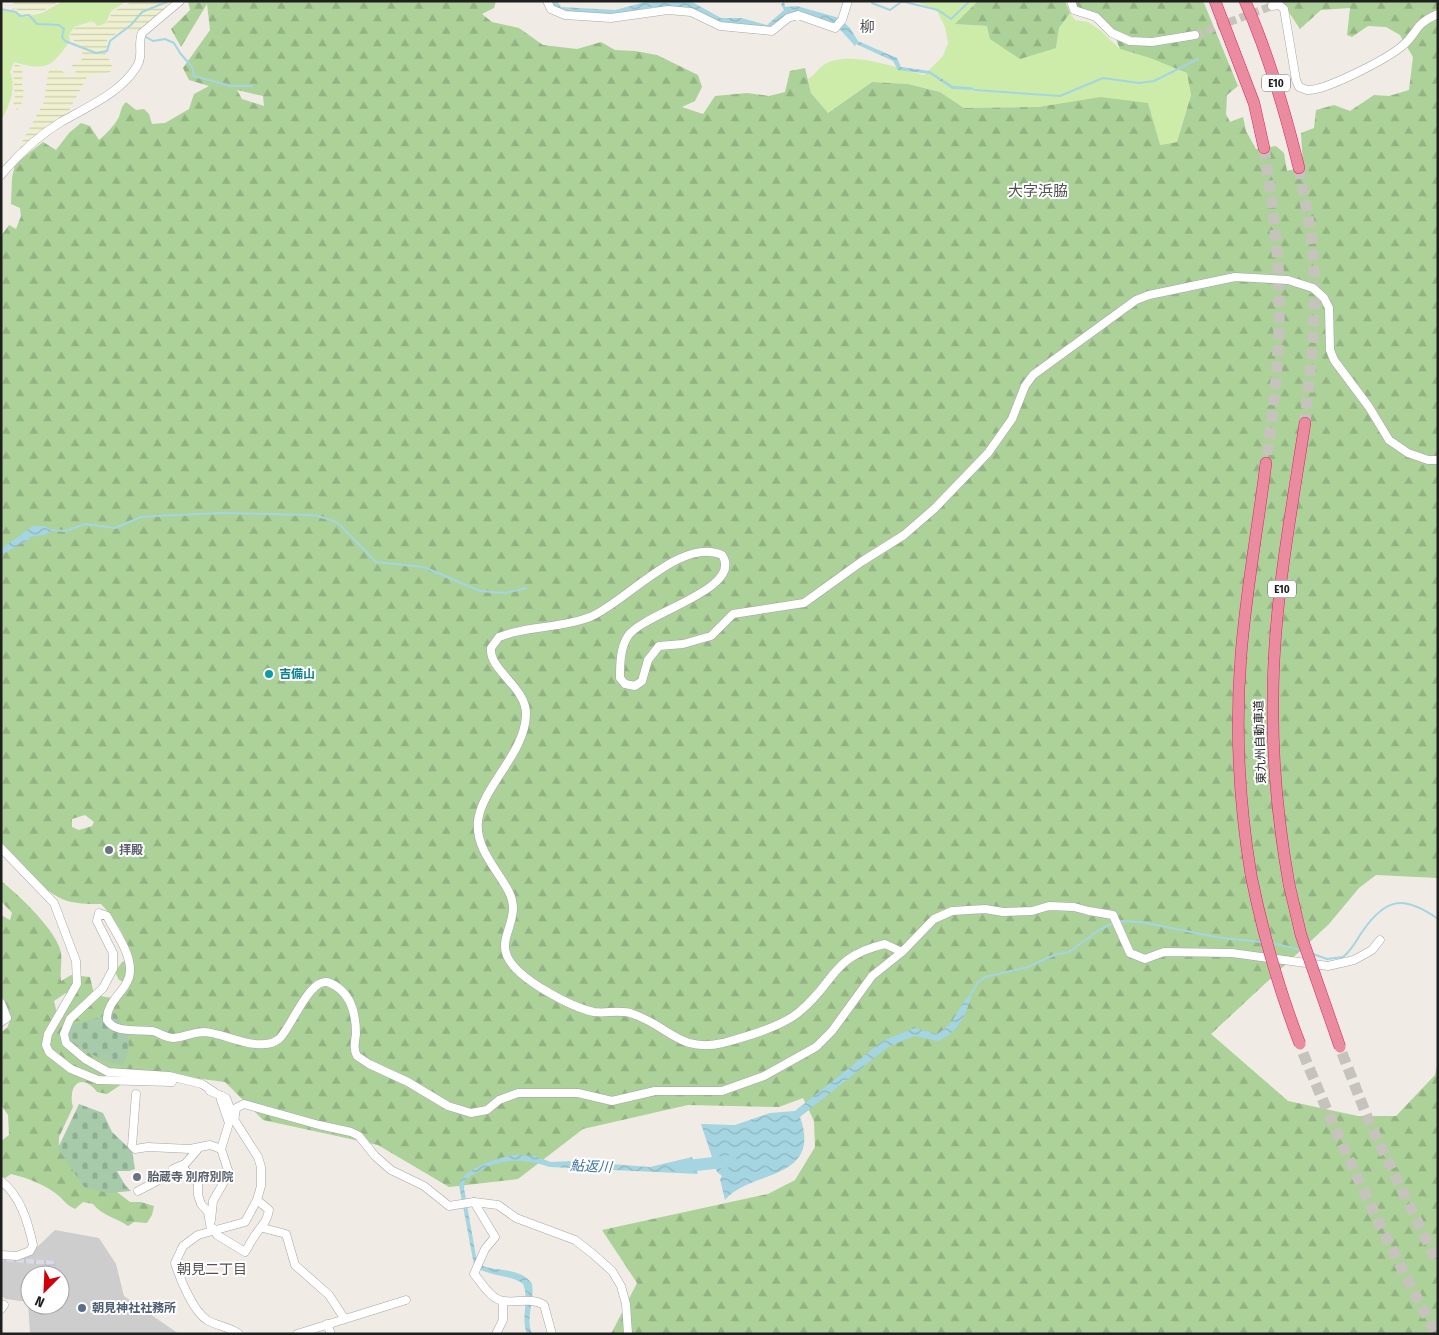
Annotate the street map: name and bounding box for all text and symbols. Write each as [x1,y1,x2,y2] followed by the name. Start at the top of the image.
[859,18,875,36] district label: 柳
[1262,75,1290,92] road number: E10
[1008,182,1068,200] district label: 大字浜脇
[1268,580,1296,598] road number: E10
[279,667,315,681] place label: 吉備山
[263,668,275,680] marker: 吉備山
[1252,700,1268,784] street label: 東九州自動車道
[119,843,143,857] place label: 拝殿
[103,844,115,856] marker: 拝殿
[570,1157,614,1176] water label: 鮎返川
[147,1170,234,1184] place label: 胎蔵寺 別府別院
[131,1171,143,1183] marker: 胎蔵寺 別府別院
[177,1261,247,1278] district label: 朝見二丁目
[20,1265,70,1315] north arrow
[33,1292,47,1311] text: N
[92,1301,176,1315] place label: 朝見神社社務所
[76,1302,88,1314] marker: 朝見神社社務所

